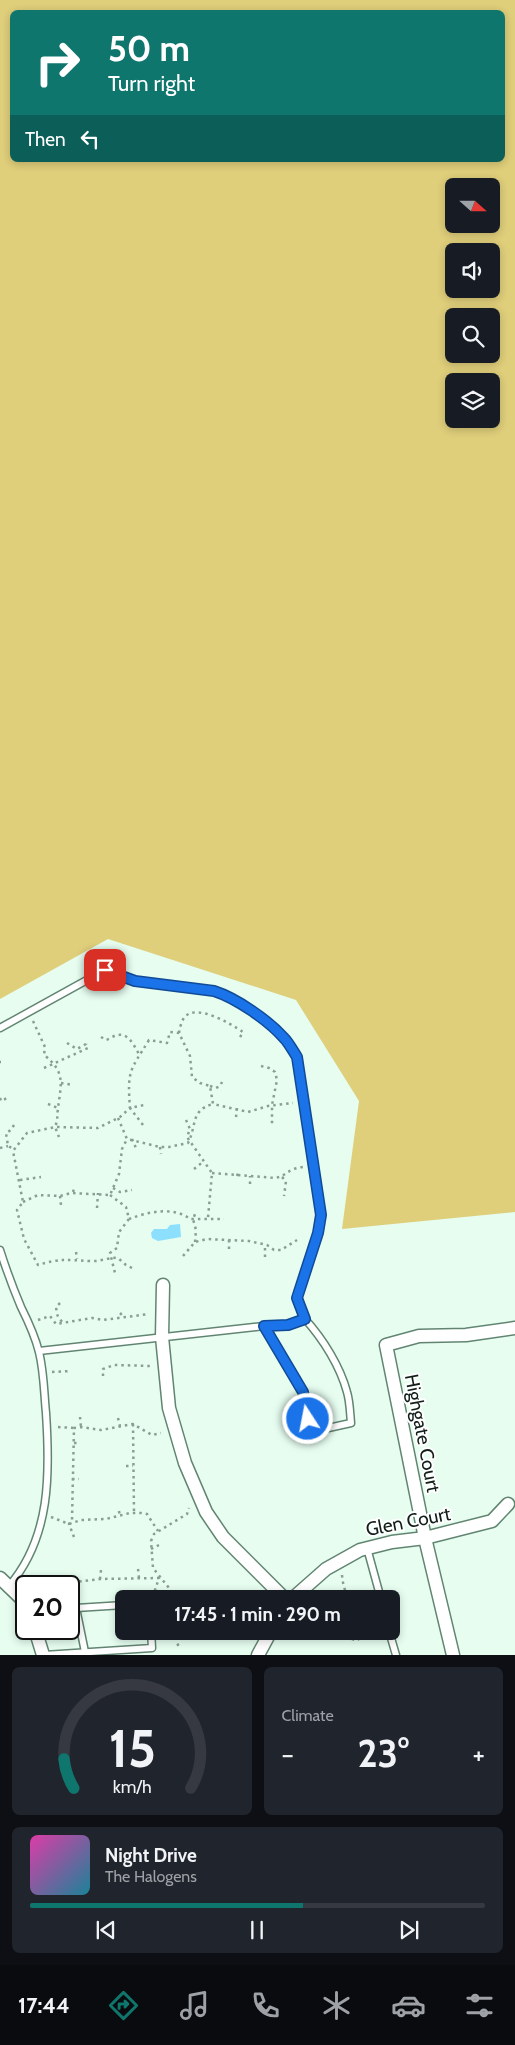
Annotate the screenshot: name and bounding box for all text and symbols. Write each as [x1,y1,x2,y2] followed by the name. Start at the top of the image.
[108,27,190,70] text: 50 m
[25,30,90,95] icon: right
[108,70,195,97] text: Turn right
[76,125,104,153] icon: left
[25,128,66,151] text: Then
[445,178,500,232] north arrow
[445,178,500,428] map controls
[445,243,500,298] button: sound
[445,308,500,363] button: search
[445,373,500,428] button: layers
[84,949,126,991] pin
[91,956,119,984] icon: arrive
[400,1372,445,1495] street label: Highgate Court
[281,1392,333,1444] position arrow
[364,1502,453,1541] street label: Glen Court
[15,1575,80,1640] speed limit sign: 20
[174,1603,341,1626] text: 17:45 · 1 min · 290 m
[282,1706,334,1725] text: Climate
[108,1717,155,1780] text: 15
[357,1730,409,1777] text: 23°
[282,1737,294,1771] text: −
[473,1737,485,1771] text: +
[112,1776,151,1797] text: km/h
[105,1844,197,1867] text: Night Drive
[105,1867,197,1886] text: The Halogens
[92,1916,120,1944] icon: previous
[243,1916,271,1944] icon: pause
[395,1916,423,1944] icon: next
[106,1988,141,2023] icon: directions
[177,1988,212,2023] icon: music
[248,1988,283,2023] icon: phone
[319,1988,354,2023] icon: climate
[391,1988,426,2023] icon: car
[462,1988,497,2023] icon: filters
[18,1992,70,2019] text: 17:44

